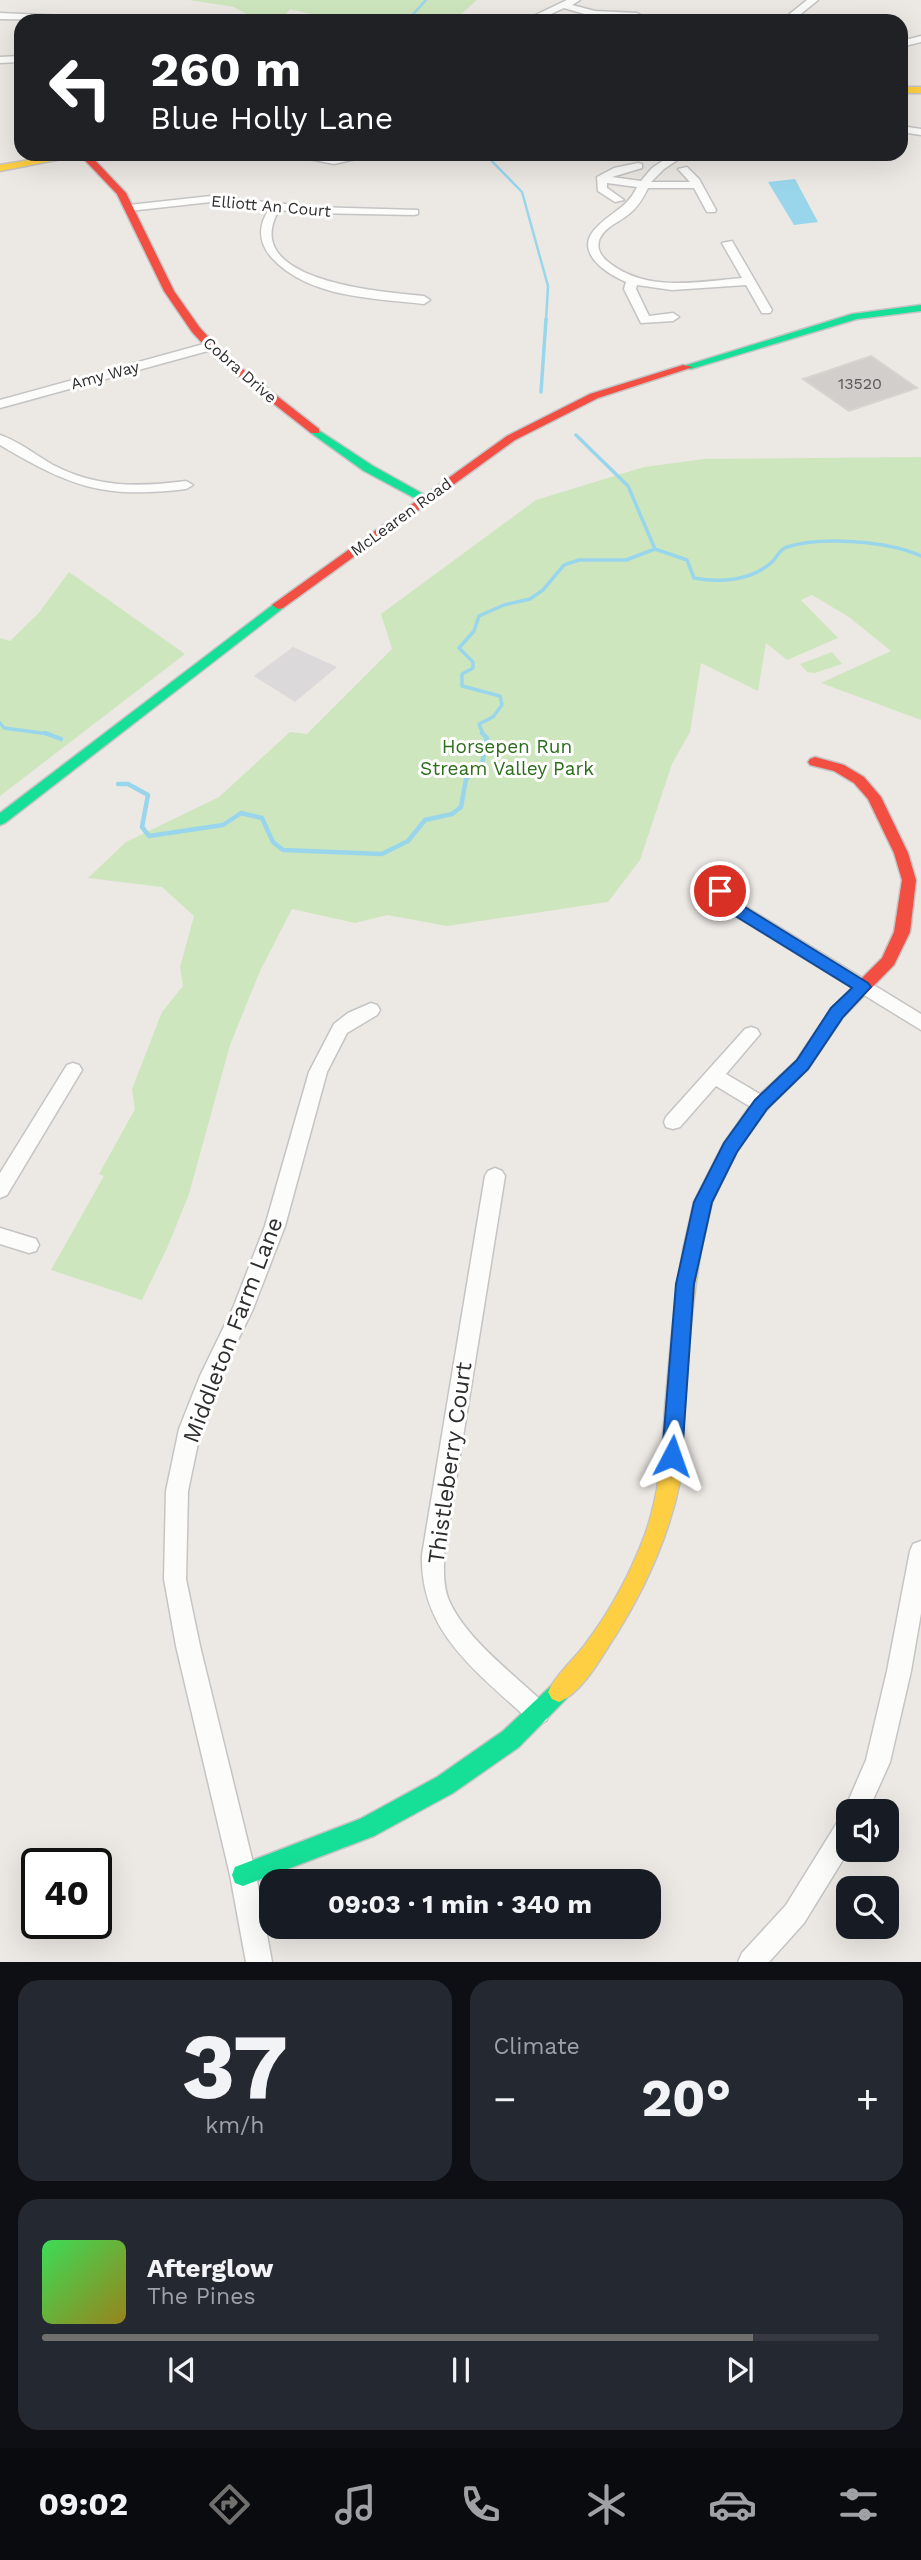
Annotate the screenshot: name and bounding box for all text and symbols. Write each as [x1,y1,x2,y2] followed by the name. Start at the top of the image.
[150,40,301,98] text: 260 m
[35,42,126,133] icon: left
[150,99,393,137] text: Blue Holly Lane
[210,191,332,221] street label: Elliott An Court
[199,333,281,407] street label: Cobra Drive
[69,357,142,393] street label: Amy Way
[838,374,882,393] house number: 13520
[347,474,455,560] street label: McLearen Road
[420,735,594,780] park label: Horsepen Run Stream Valley Park
[690,861,750,921] pin
[701,872,739,910] icon: arrive
[178,1213,288,1447] street label: Middleton Farm Lane
[422,1360,478,1566] street label: Thistleberry Court
[635,1419,709,1493] position arrow
[836,1799,899,1939] map controls
[836,1799,899,1862] button: sound
[21,1848,112,1939] speed limit sign: 40
[836,1876,899,1939] button: search
[328,1889,592,1919] text: 09:03 · 1 min · 340 m
[181,2013,288,2120] text: 37
[494,2033,580,2060] text: Climate
[641,2068,731,2129] text: 20°
[494,2077,516,2121] text: −
[856,2077,879,2121] text: +
[205,2112,264,2139] text: km/h
[147,2253,273,2283] text: Afterglow
[147,2283,256,2310] text: The Pines
[163,2351,201,2389] icon: previous
[442,2351,480,2389] icon: pause
[721,2351,759,2389] icon: next
[205,2480,254,2529] icon: directions
[331,2480,380,2529] icon: music
[456,2480,505,2529] icon: phone
[582,2480,631,2529] icon: climate
[708,2480,757,2529] icon: car
[834,2480,883,2529] icon: filters
[38,2485,128,2523] text: 09:02

